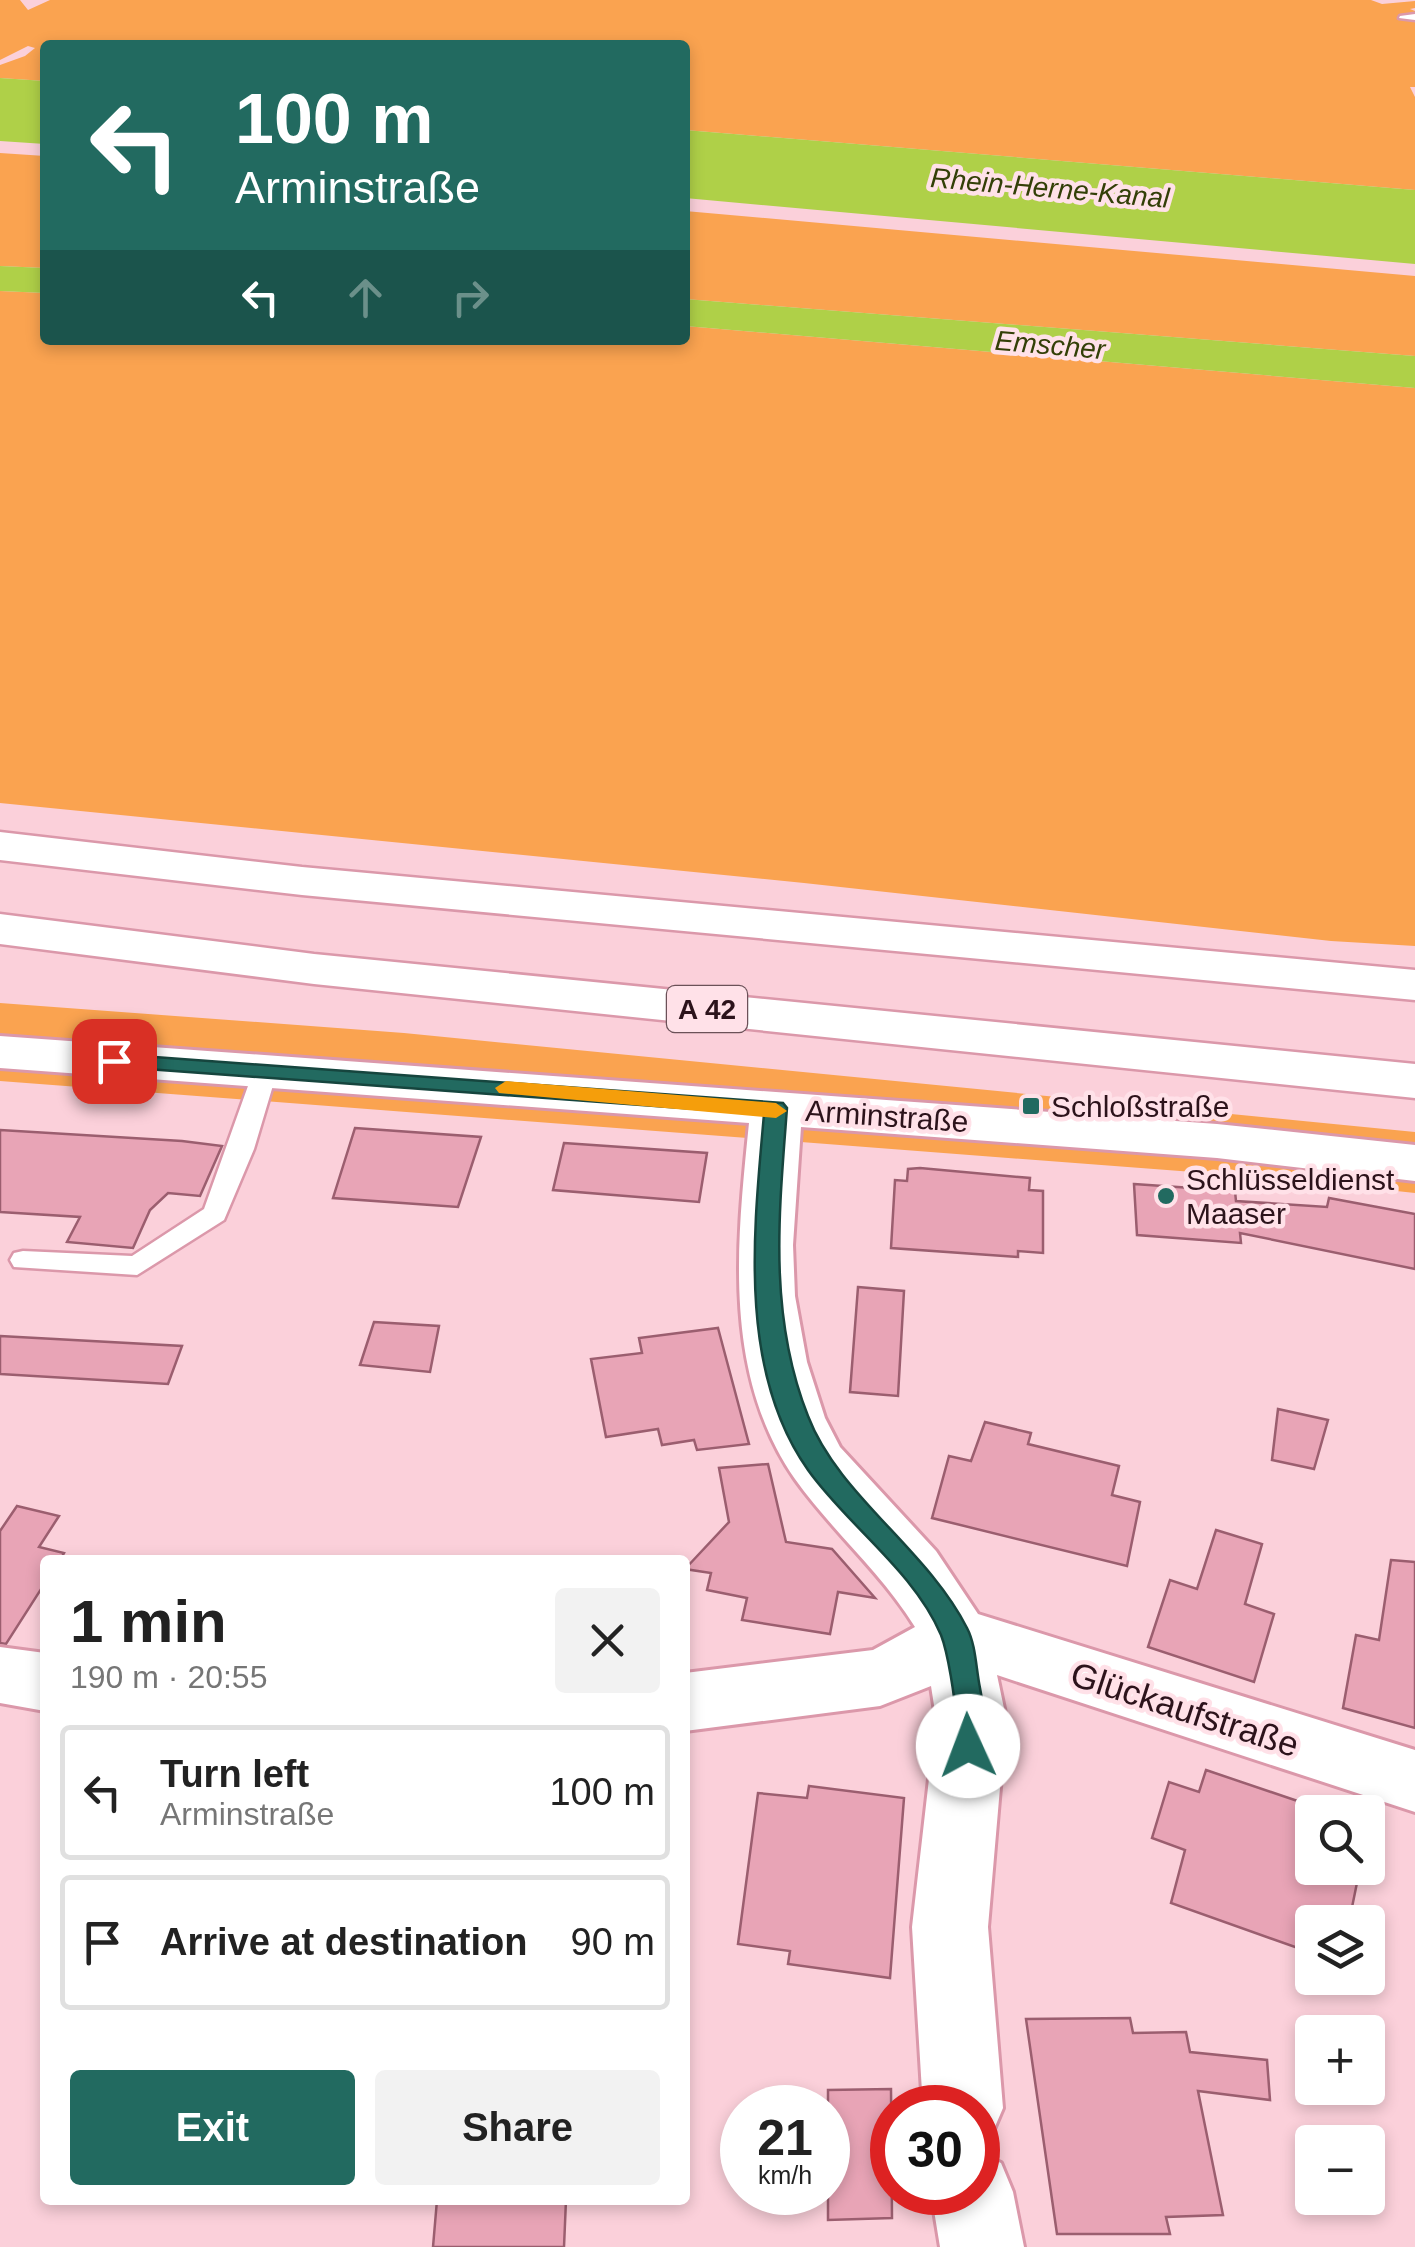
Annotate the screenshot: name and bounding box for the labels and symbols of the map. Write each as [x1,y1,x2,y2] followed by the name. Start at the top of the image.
[929,162,1172,214] water label: Rhein-Herne-Kanal
[994,325,1108,365] water label: Emscher
[667,986,747,1032] road number: A 42
[72,1019,157,1104] pin
[1051,1090,1229,1123] place label: Schloßstraße
[804,1094,970,1138] street label: Arminstraße
[1020,1095,1042,1117] marker: Schloßstraße
[1186,1163,1395,1230] place label: Schlüsseldienst Maaser
[1155,1185,1177,1207] marker: Schlüsseldienst Maaser
[1066,1654,1304,1764] street label: Glückaufstraße
[916,1694,1020,1798] position arrow
[870,2085,1000,2215] speed limit sign: 30

